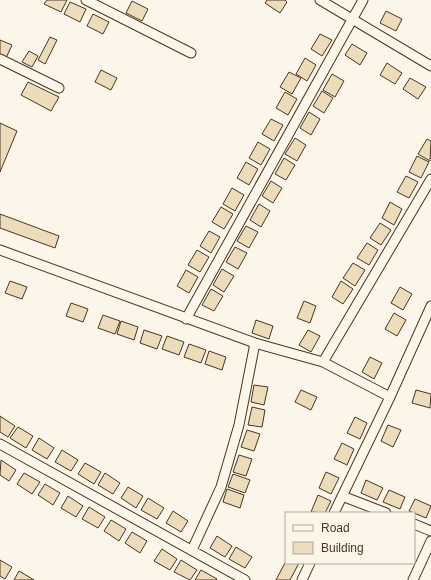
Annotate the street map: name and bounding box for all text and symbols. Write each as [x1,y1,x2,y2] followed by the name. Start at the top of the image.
[285,512,415,564] legend
[321,521,350,535] text: Road
[321,541,364,555] text: Building

